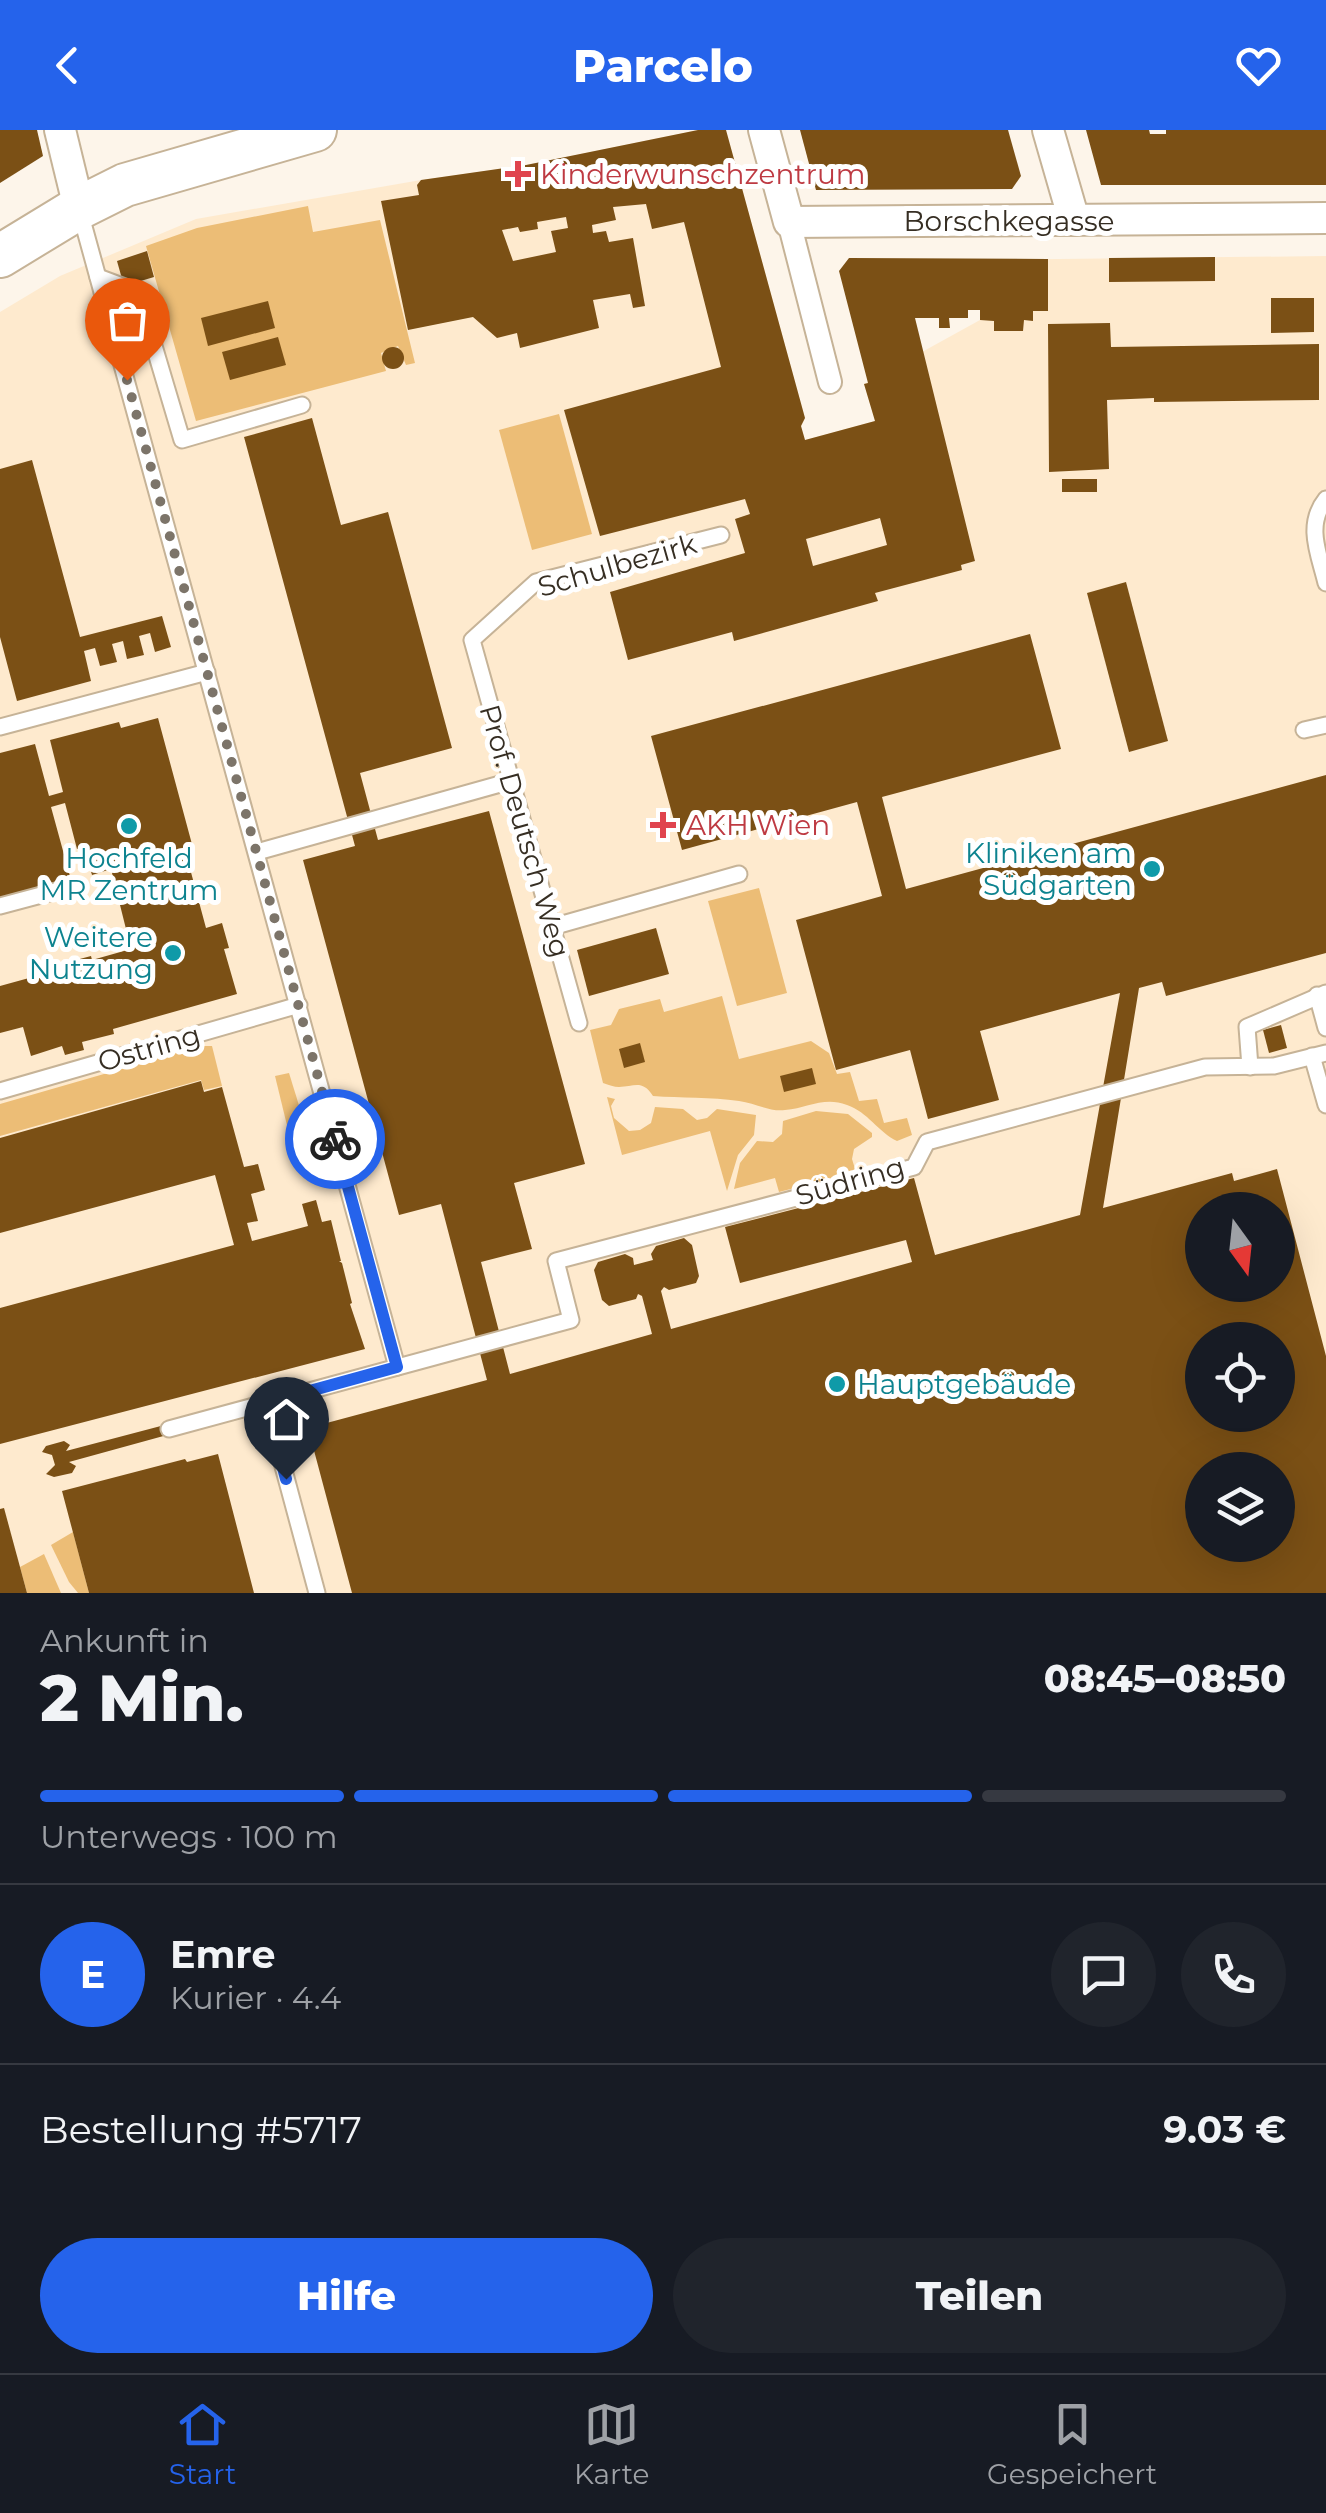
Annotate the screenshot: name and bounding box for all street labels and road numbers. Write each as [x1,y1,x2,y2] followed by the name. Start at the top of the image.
[904,204,1114,238] street label: Borschkegasse
[534,526,700,604] street label: Schulbezirk
[473,701,577,961] street label: Prof. Deutsch Weg
[94,1017,204,1079] street label: Ostring
[792,1149,908,1213] street label: Südring

